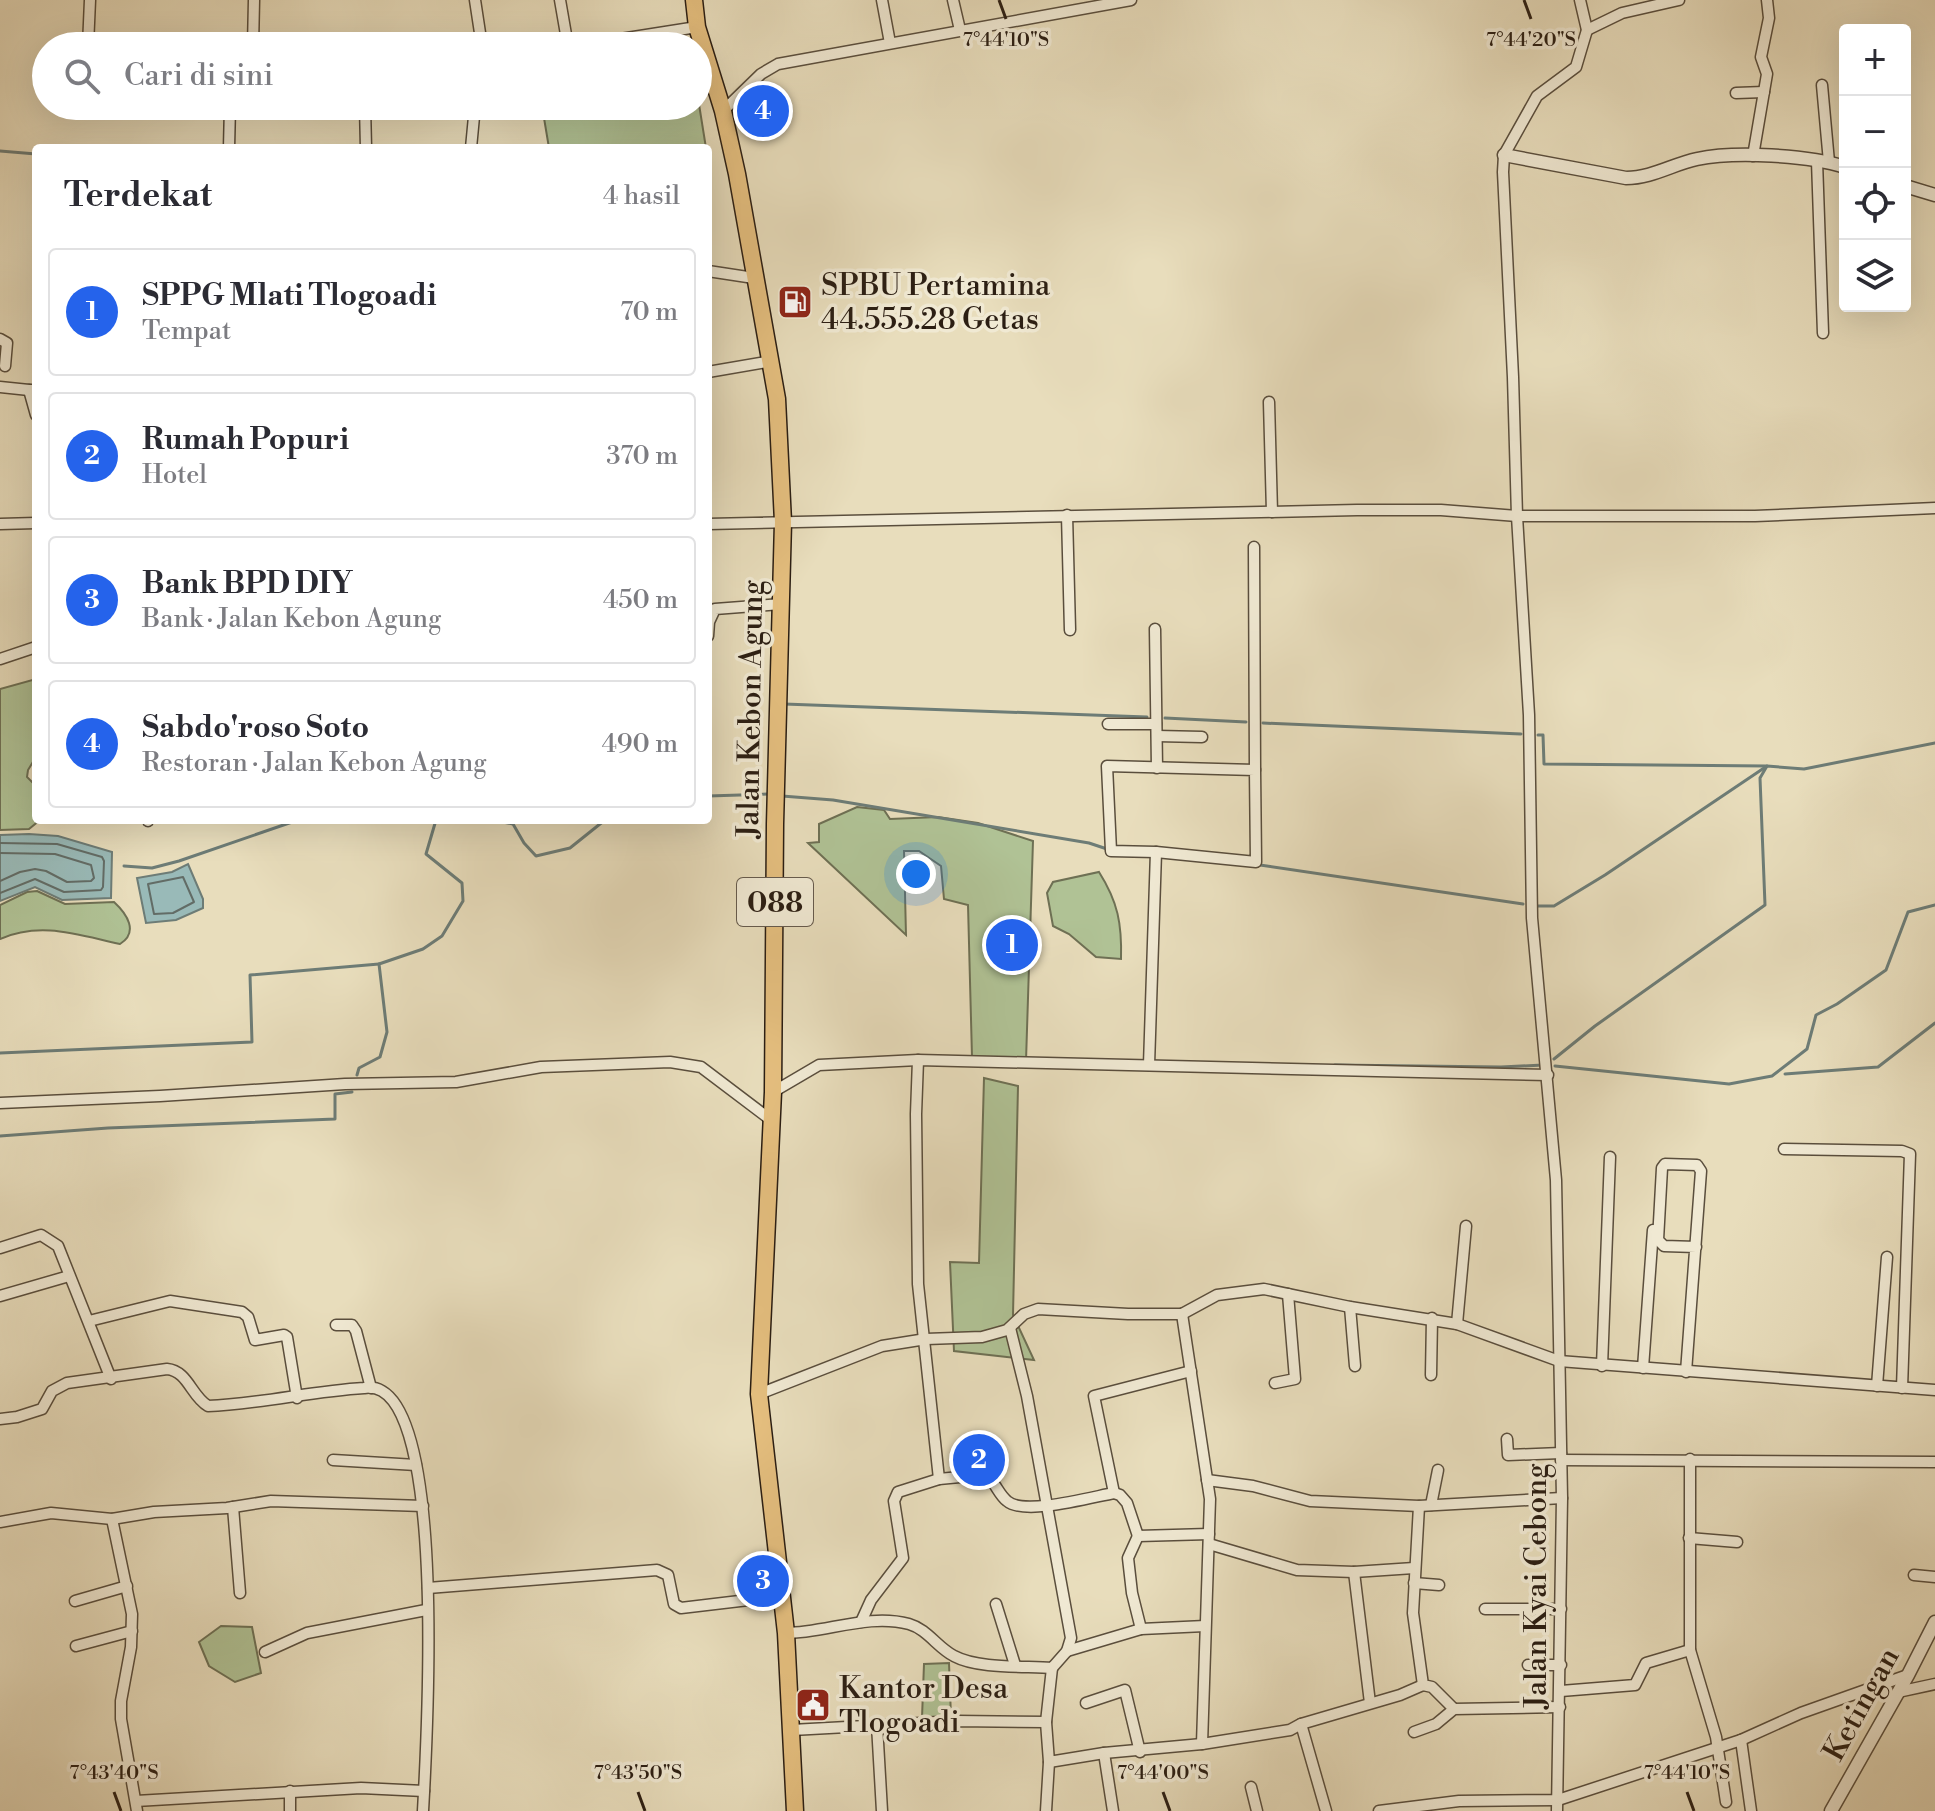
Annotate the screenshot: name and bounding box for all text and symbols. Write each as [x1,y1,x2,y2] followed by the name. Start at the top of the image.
[1839,24,1911,312] map controls
[1839,24,1911,96] button: +
[963,28,1049,53] text: 7°44'10"S
[1486,28,1576,53] text: 7°44'20"S
[32,32,712,120] search box
[60,54,104,98] icon: search
[124,57,273,95] text: Cari di sini
[737,81,789,141] pin: 4
[1839,96,1911,168] button: −
[1839,168,1911,240] button: locate
[64,175,212,217] text: Terdekat
[603,180,680,212] text: 4 hasil
[1839,240,1911,312] button: layers
[821,267,1051,339] place label: SPBU Pertamina 44.555.28 Getas
[142,277,437,315] text: SPPG Mlati Tlogoadi
[776,283,814,321] fuel station icon: SPBU Pertamina 44.555.28 Getas
[86,296,98,328] text: 1
[620,296,678,328] text: 70 m
[142,315,231,347] text: Tempat
[142,421,349,459] text: Rumah Popuri
[84,440,100,472] text: 2
[606,440,678,472] text: 370 m
[142,459,207,491] text: Hotel
[142,565,353,603] text: Bank BPD DIY
[730,579,772,840] street label: Jalan Kebon Agung
[84,584,100,616] text: 3
[603,584,678,616] text: 450 m
[142,603,442,635] text: Bank · Jalan Kebon Agung
[142,709,369,747] text: Sabdo'roso Soto
[83,728,101,760] text: 4
[601,728,678,760] text: 490 m
[142,747,487,779] text: Restoran · Jalan Kebon Agung
[896,854,936,894] your location
[737,878,813,926] road number: 088
[986,915,1038,975] pin: 1
[953,1430,1005,1490] pin: 2
[1518,1463,1556,1710] street label: Jalan Kyai Cebong
[737,1551,789,1611] pin: 3
[1815,1641,1909,1768] street label: Ketingan
[839,1670,1009,1742] place label: Kantor Desa Tlogoadi
[794,1686,832,1724] public building icon: Kantor Desa Tlogoadi
[69,1761,159,1786] text: 7°43'40"S
[594,1761,682,1786] text: 7°43'50"S
[1117,1761,1209,1786] text: 7°44'00"S
[1644,1761,1730,1786] text: 7°44'10"S

